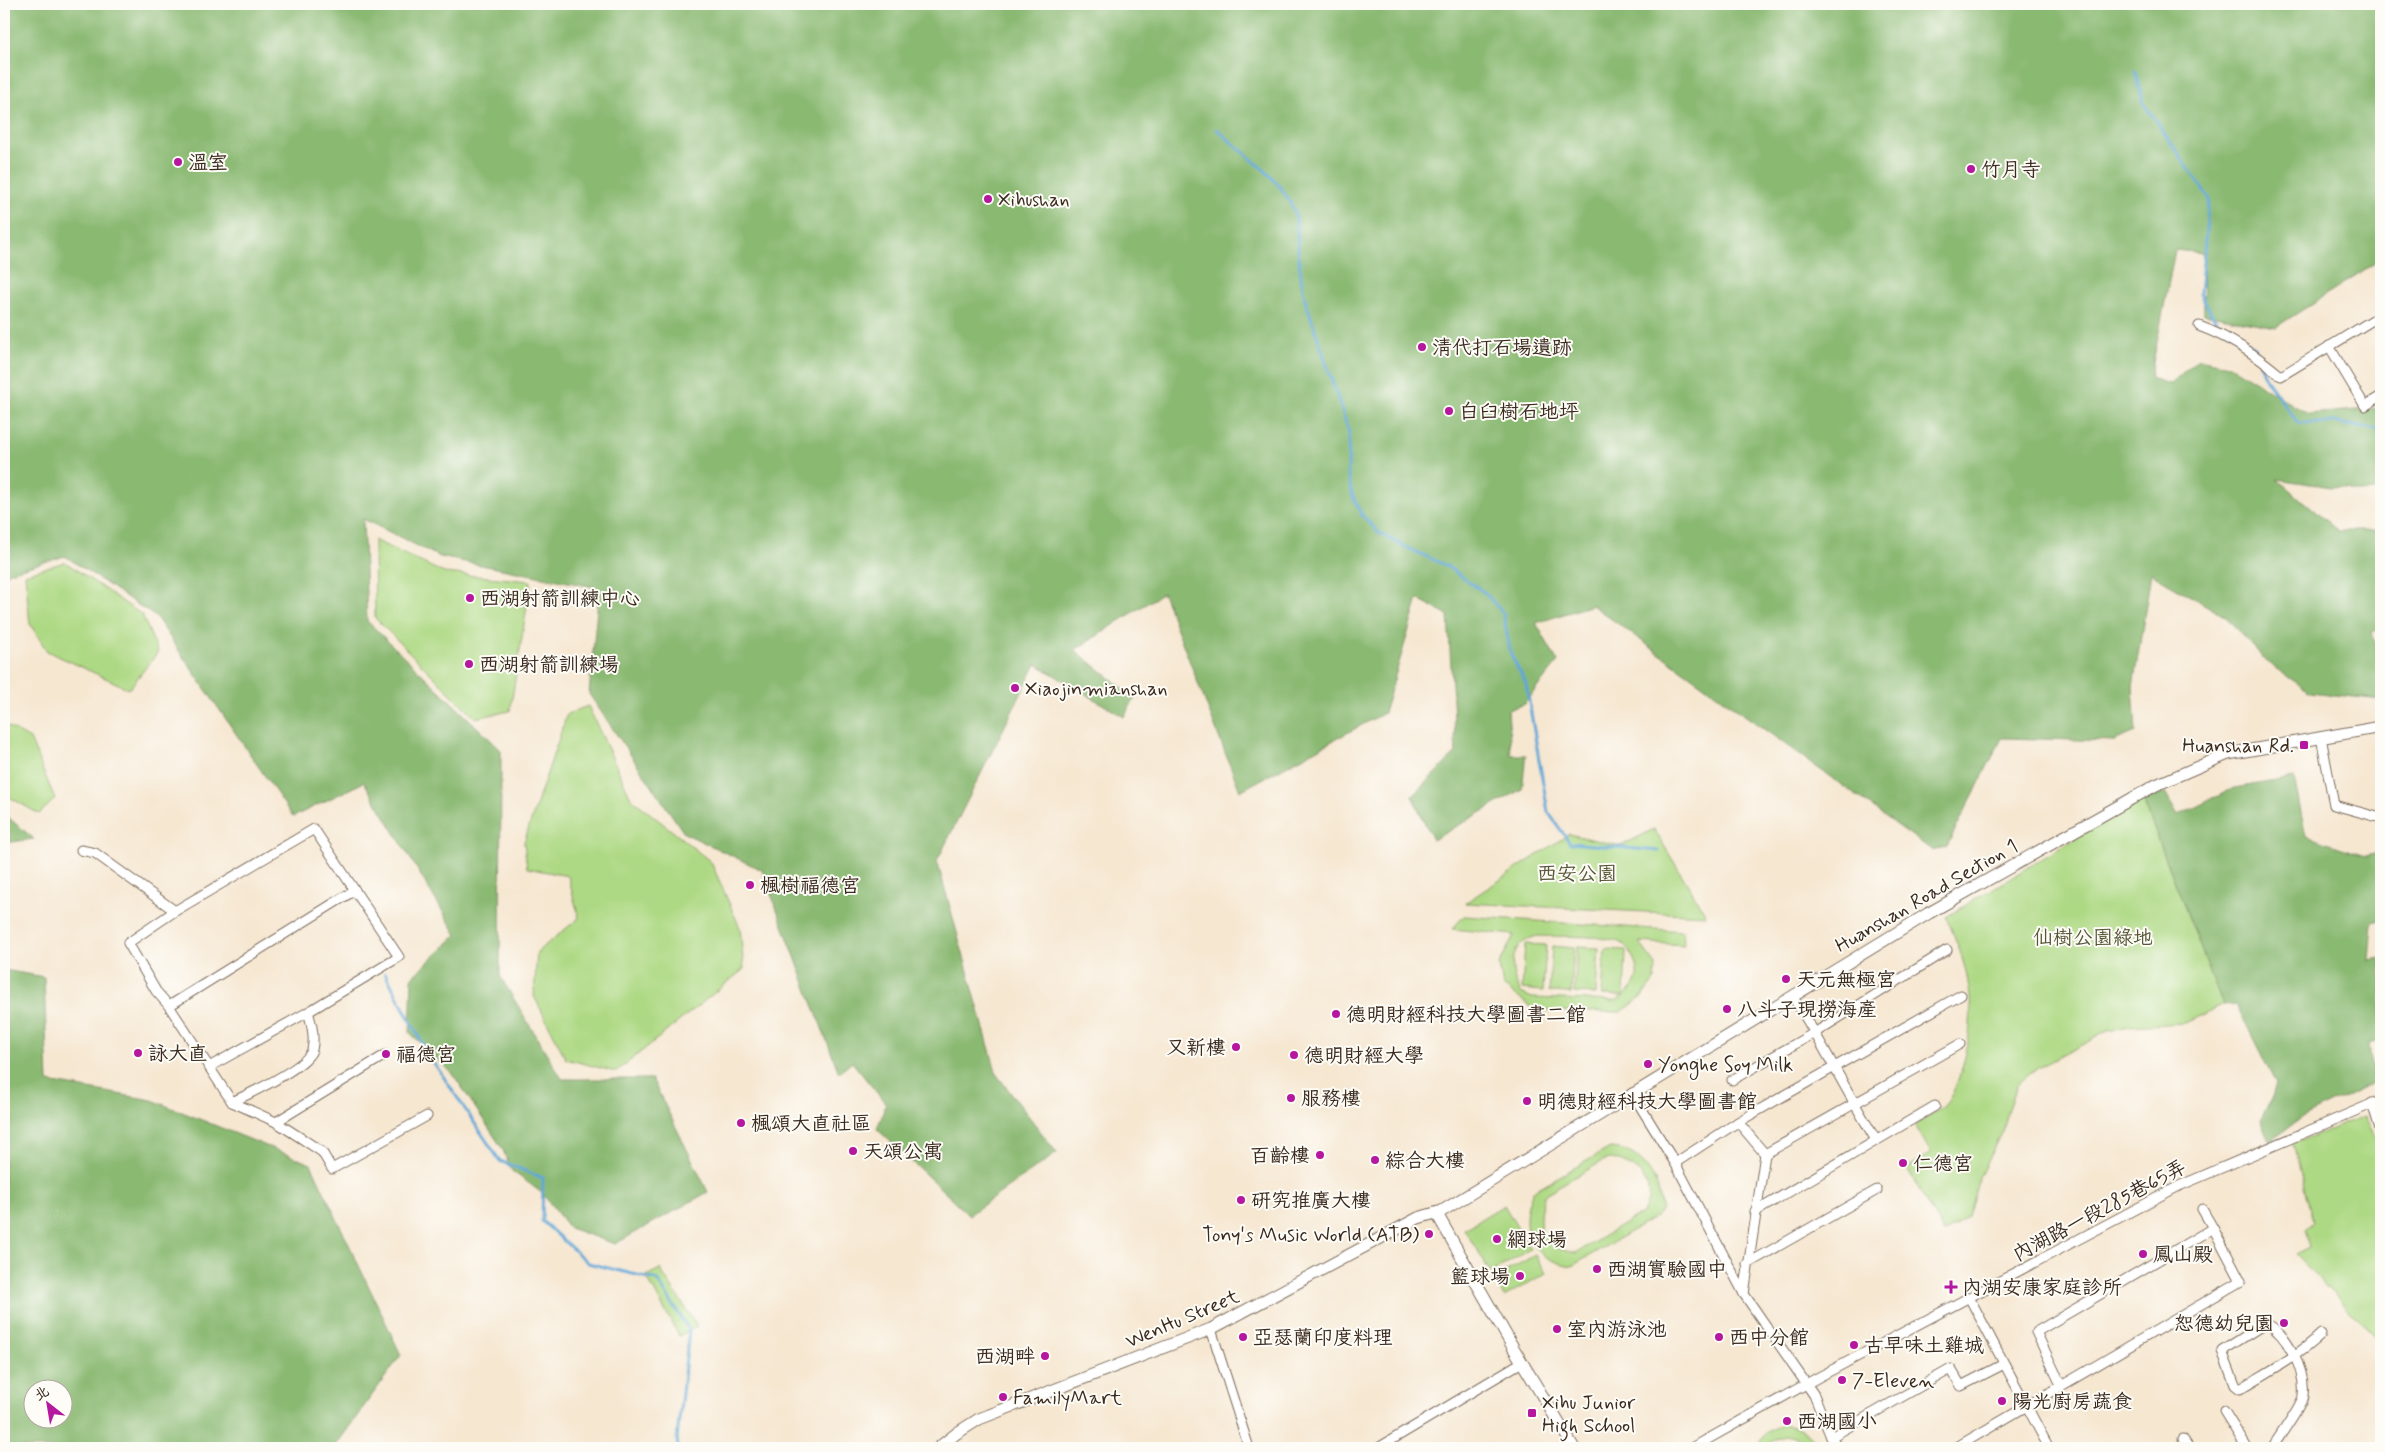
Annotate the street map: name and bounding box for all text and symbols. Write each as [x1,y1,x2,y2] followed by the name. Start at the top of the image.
[188,150,228,177] place label: 溫室
[172,156,184,168] marker: 溫室
[1981,157,2041,184] place label: 竹月寺
[1965,163,1977,175] marker: 竹月寺
[998,187,1070,214] place label: Xihushan
[982,193,994,205] marker: Xihushan
[1432,335,1572,362] place label: 清代打石場遺跡
[1416,341,1428,353] marker: 清代打石場遺跡
[1459,399,1579,426] place label: 白臼樹石地坪
[1443,405,1455,417] marker: 白臼樹石地坪
[480,586,640,613] place label: 西湖射箭訓練中心
[464,592,476,604] marker: 西湖射箭訓練中心
[479,652,619,679] place label: 西湖射箭訓練場
[463,658,475,670] marker: 西湖射箭訓練場
[1025,676,1168,703] place label: Xiaojinmianshan
[1009,682,1021,694] marker: Xiaojinmianshan
[2182,733,2294,760] place label: Huanshan Rd.
[2298,739,2310,751] marker: Huanshan Rd.
[1831,833,2023,960] street label: Huanshan Road Section 1
[1537,861,1617,888] park label: 西安公園
[760,873,860,900] place label: 楓樹福德宮
[744,879,756,891] marker: 楓樹福德宮
[2033,925,2153,952] park label: 仙樹公園綠地
[1796,967,1896,994] place label: 天元無極宮
[1780,973,1792,985] marker: 天元無極宮
[1737,997,1877,1024] place label: 八斗子現撈海產
[1346,1002,1586,1029] place label: 德明財經科技大學圖書二館
[1721,1003,1733,1015] marker: 八斗子現撈海產
[1330,1008,1342,1020] marker: 德明財經科技大學圖書二館
[1166,1035,1226,1062] place label: 又新樓
[148,1041,208,1068] place label: 詠大直
[1230,1041,1242,1053] marker: 又新樓
[396,1042,456,1069] place label: 福德宮
[1304,1043,1424,1070] place label: 德明財經大學
[132,1047,144,1059] marker: 詠大直
[380,1048,392,1060] marker: 福德宮
[1288,1049,1300,1061] marker: 德明財經大學
[1658,1052,1793,1080] place label: Yonghe Soy Milk
[1642,1058,1654,1070] marker: Yonghe Soy Milk
[1301,1086,1361,1113] place label: 服務樓
[1537,1089,1757,1116] place label: 明德財經科技大學圖書館
[1285,1092,1297,1104] marker: 服務樓
[1521,1095,1533,1107] marker: 明德財經科技大學圖書館
[751,1111,871,1138] place label: 楓頌大直社區
[735,1117,747,1129] marker: 楓頌大直社區
[863,1139,943,1166] place label: 天頌公寓
[1250,1143,1310,1170] place label: 百齡樓
[847,1145,859,1157] marker: 天頌公寓
[1385,1148,1465,1175] place label: 綜合大樓
[1314,1149,1326,1161] marker: 百齡樓
[1913,1151,1973,1178] place label: 仁德宮
[1369,1154,1381,1166] marker: 綜合大樓
[2008,1154,2191,1268] street label: 內湖路一段285巷65弄
[1897,1157,1909,1169] marker: 仁德宮
[1251,1188,1371,1215] place label: 研究推廣大樓
[1235,1194,1247,1206] marker: 研究推廣大樓
[1202,1222,1419,1249] place label: Tony's Music World (ATB)
[1507,1227,1567,1254] place label: 網球場
[1423,1228,1435,1240] marker: Tony's Music World (ATB)
[1491,1233,1503,1245] marker: 網球場
[2153,1242,2213,1269] place label: 鳳山殿
[2137,1248,2149,1260] marker: 鳳山殿
[1607,1257,1727,1284] place label: 西湖實驗國中
[1591,1263,1603,1275] marker: 西湖實驗國中
[1450,1264,1510,1291] place label: 籃球場
[1514,1270,1526,1282] marker: 籃球場
[1962,1275,2122,1302] place label: 內湖安康家庭診所
[1944,1280,1958,1294] marker: 內湖安康家庭診所
[1122,1283,1244,1355] street label: WenHu Street
[2174,1311,2274,1338] place label: 恕德幼兒園
[1567,1317,1667,1344] place label: 室內游泳池
[2278,1317,2290,1329] marker: 恕德幼兒園
[1551,1323,1563,1335] marker: 室內游泳池
[1253,1325,1393,1352] place label: 亞瑟蘭印度料理
[1729,1325,1809,1352] place label: 西中分館
[1237,1331,1249,1343] marker: 亞瑟蘭印度料理
[1713,1331,1725,1343] marker: 西中分館
[1864,1333,1984,1360] place label: 古早味土雞城
[1848,1339,1860,1351] marker: 古早味土雞城
[975,1344,1035,1371] place label: 西湖畔
[1039,1350,1051,1362] marker: 西湖畔
[1852,1368,1935,1395] place label: 7-Eleven
[1836,1374,1848,1386] marker: 7-Eleven
[22,1380,72,1430] north arrow
[31,1382,52,1405] text: 北
[1013,1385,1122,1412] place label: FamilyMart
[2012,1389,2132,1416] place label: 陽光廚房蔬食
[1542,1390,1636,1442] place label: Xihu Junior High School
[997,1391,1009,1403] marker: FamilyMart
[1996,1395,2008,1407] marker: 陽光廚房蔬食
[1526,1407,1538,1419] marker: Xihu Junior High School
[1797,1409,1877,1436] place label: 西湖國小
[1781,1415,1793,1427] marker: 西湖國小

